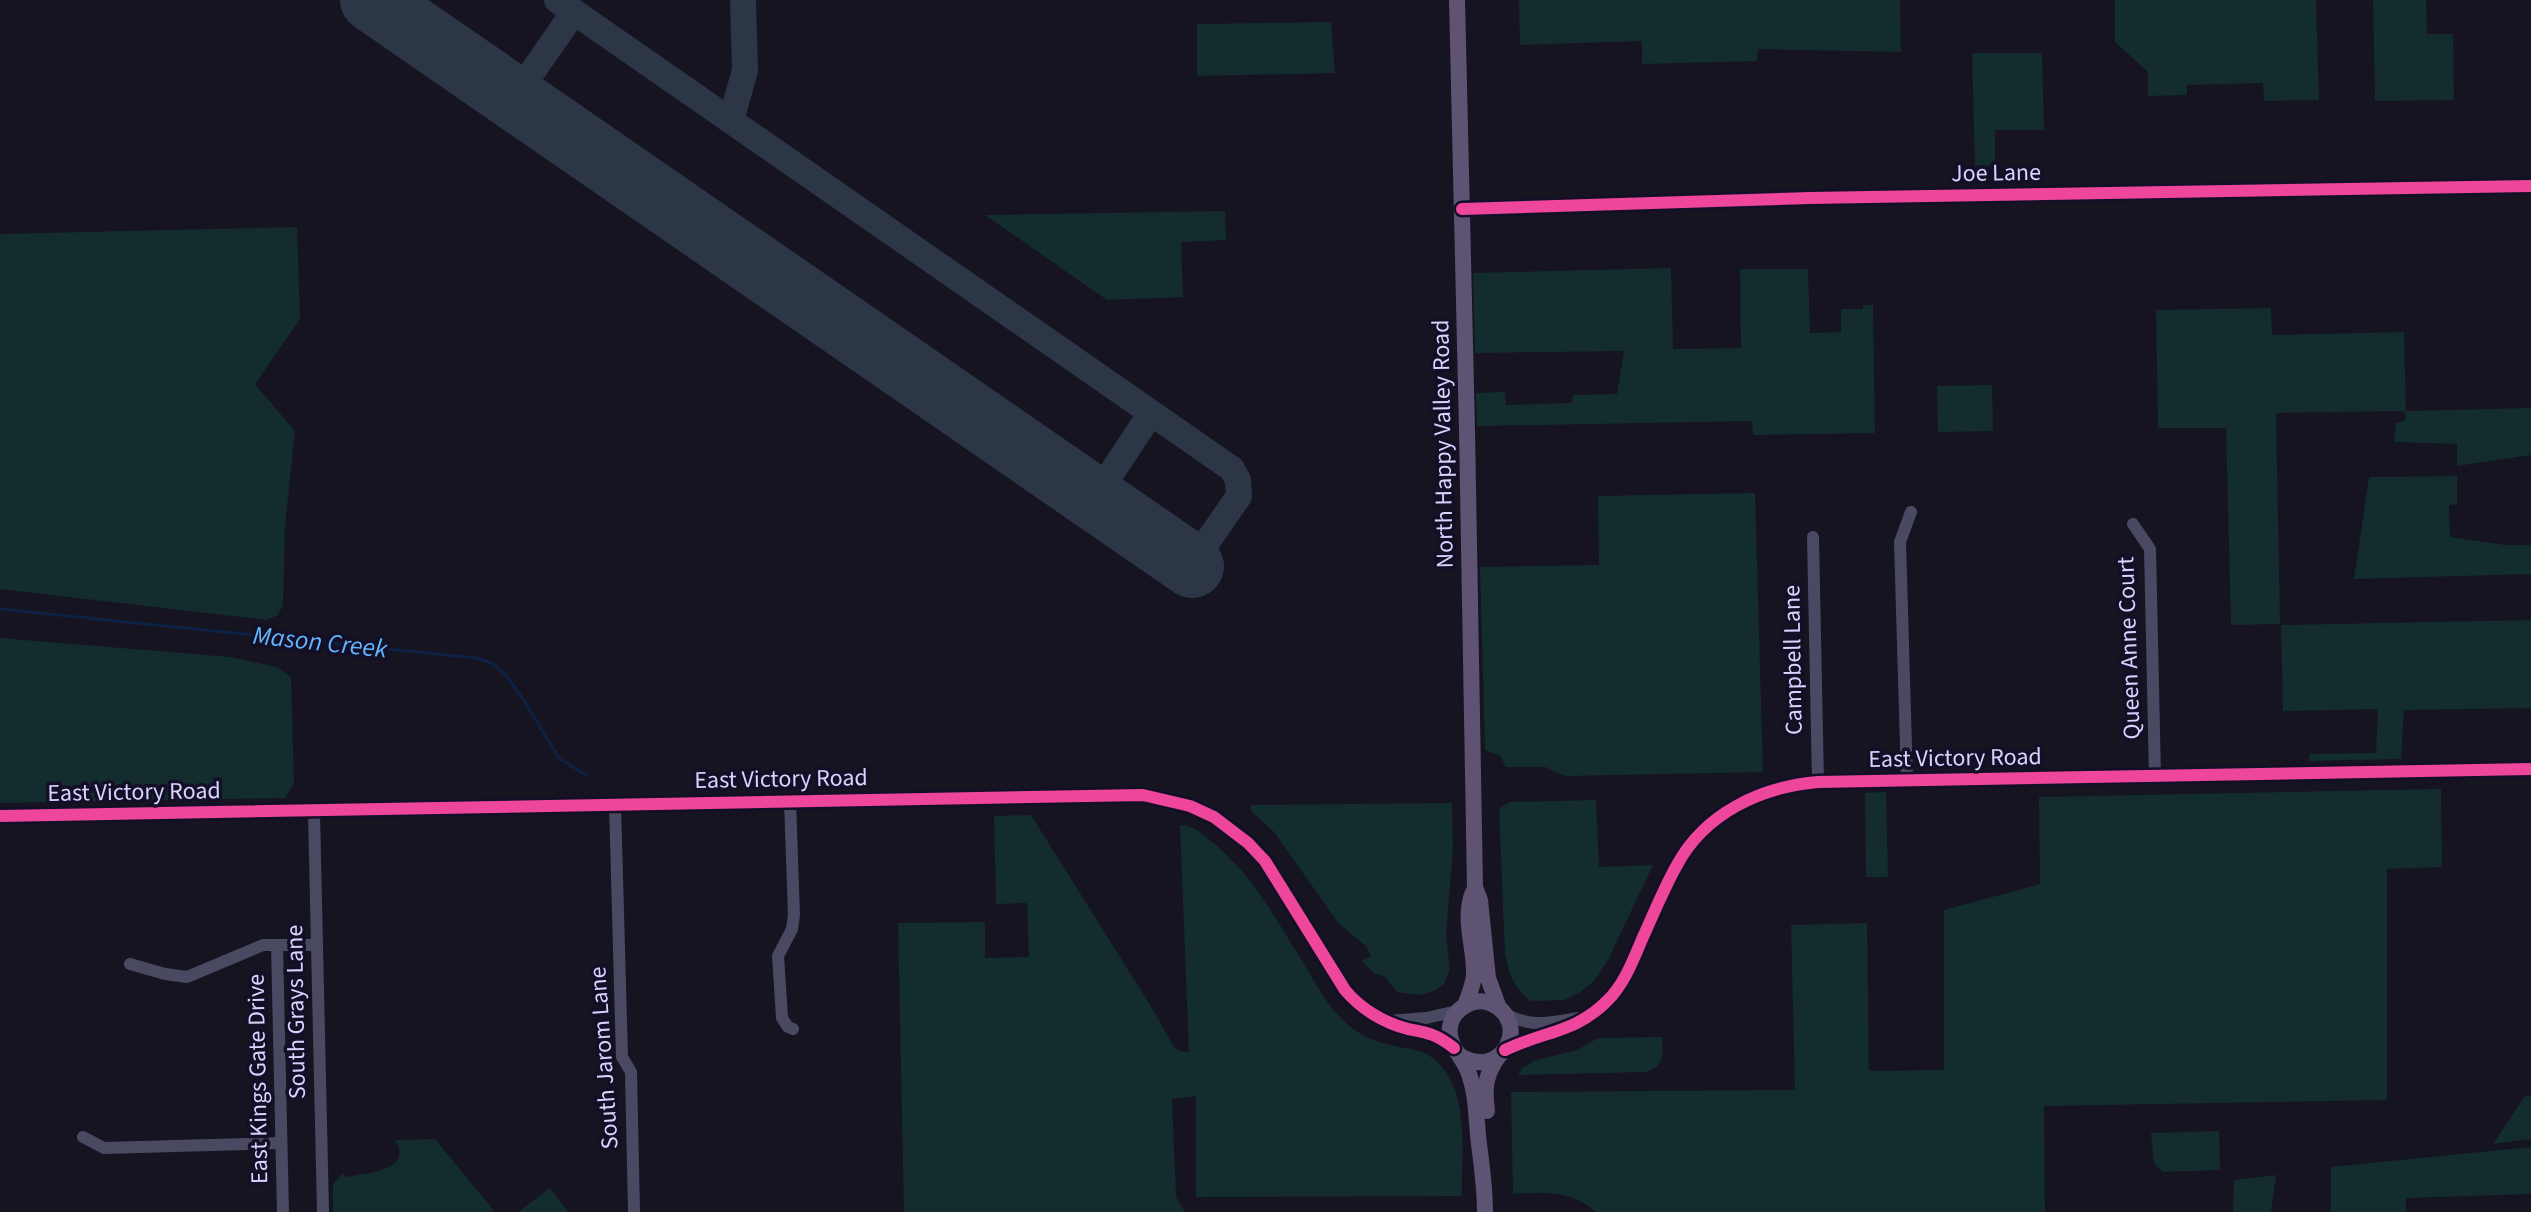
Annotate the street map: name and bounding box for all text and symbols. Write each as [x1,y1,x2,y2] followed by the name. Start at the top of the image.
[1951,155,2041,191] street label: Joe Lane
[1423,319,1463,569] street label: North Happy Valley Road
[2108,556,2150,740] street label: Queen Anne Court
[1774,585,1812,735] street label: Campbell Lane
[251,617,390,668] water label: Mason Creek
[1868,739,2042,777] street label: East Victory Road
[694,760,868,798] street label: East Victory Road
[47,773,221,811] street label: East Victory Road
[277,925,315,1099] street label: South Grays Lane
[580,965,628,1151] street label: South Jarom Lane
[239,974,277,1184] street label: East Kings Gate Drive

